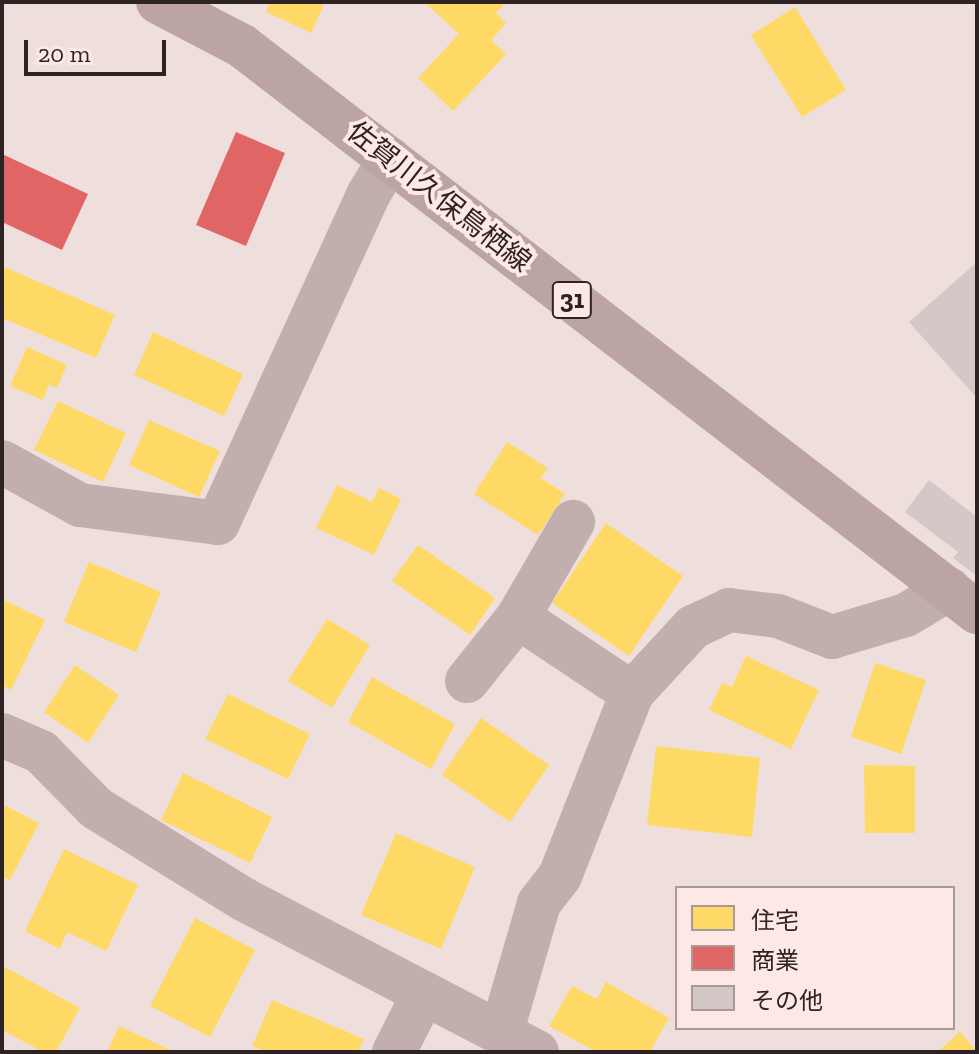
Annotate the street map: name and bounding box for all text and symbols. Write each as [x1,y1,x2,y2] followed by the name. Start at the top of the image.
[28,24,170,74] scale bar
[38,39,90,68] text: 20 m
[340,115,538,279] street label: 佐賀川久保鳥栖線
[550,278,594,322] road number: 31
[675,886,955,1030] legend
[751,906,799,935] text: 住宅
[751,946,799,975] text: 商業
[751,986,823,1015] text: その他

